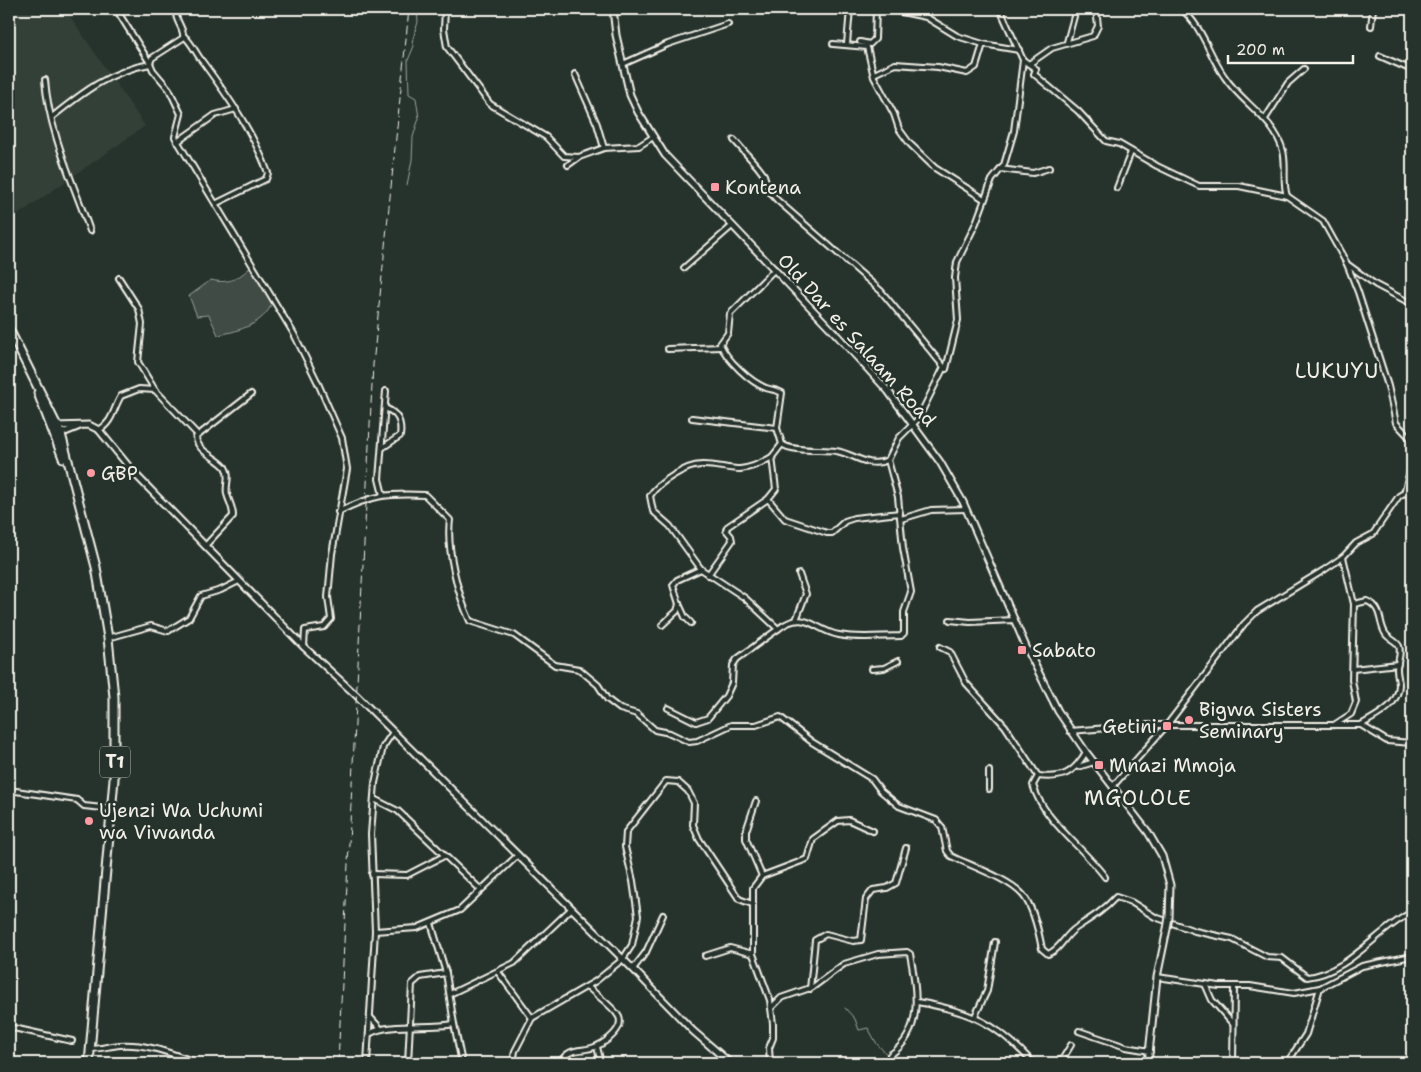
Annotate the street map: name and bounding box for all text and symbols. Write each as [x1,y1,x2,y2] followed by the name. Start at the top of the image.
[1228,32,1354,64] scale bar
[1236,40,1285,60] text: 200 m
[725,175,801,200] place label: Kontena
[709,181,721,193] marker: Kontena
[772,248,942,432] street label: Old Dar es Salaam Road
[1295,357,1379,385] district label: LUKUYU
[101,461,138,486] place label: GBP
[85,467,97,479] marker: GBP
[1032,638,1096,663] place label: Sabato
[1016,644,1028,656] marker: Sabato
[1199,697,1322,744] place label: Bigwa Sisters Seminary
[1102,714,1157,739] place label: Getini
[1183,714,1195,726] marker: Bigwa Sisters Seminary
[1161,720,1173,732] marker: Getini
[100,746,130,778] road number: T1
[1109,753,1236,778] place label: Mnazi Mmoja
[1093,759,1105,771] marker: Mnazi Mmoja
[1084,784,1192,812] district label: MGOLOLE
[99,798,263,845] place label: Ujenzi Wa Uchumi wa Viwanda
[83,815,95,827] marker: Ujenzi Wa Uchumi wa Viwanda

